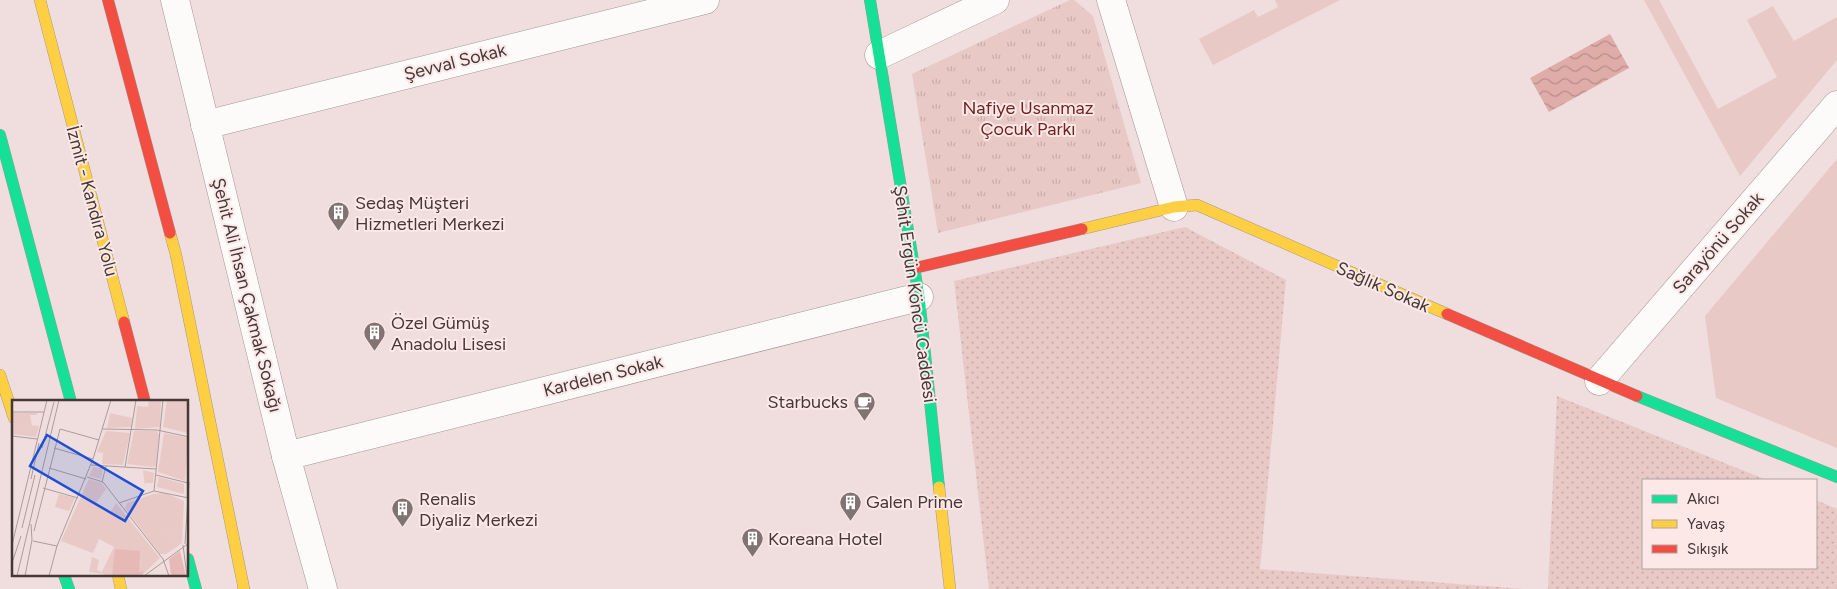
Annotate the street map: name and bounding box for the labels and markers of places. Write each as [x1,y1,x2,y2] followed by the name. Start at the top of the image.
[355,192,505,235] place label: Sedaş Müşteri Hizmetleri Merkezi
[327,201,351,232] building icon: Sedaş Müşteri Hizmetleri Merkezi
[391,312,506,355] place label: Özel Gümüş Anadolu Lisesi
[363,321,387,352] building icon: Özel Gümüş Anadolu Lisesi
[852,390,876,421] cafe icon: Starbucks
[767,391,848,413] place label: Starbucks
[419,488,538,531] place label: Renalis Diyaliz Merkezi
[838,490,862,521] building icon: Galen Prime
[866,491,963,513] place label: Galen Prime
[391,497,415,528] building icon: Renalis Diyaliz Merkezi
[740,527,764,558] building icon: Koreana Hotel
[768,528,883,550] place label: Koreana Hotel

